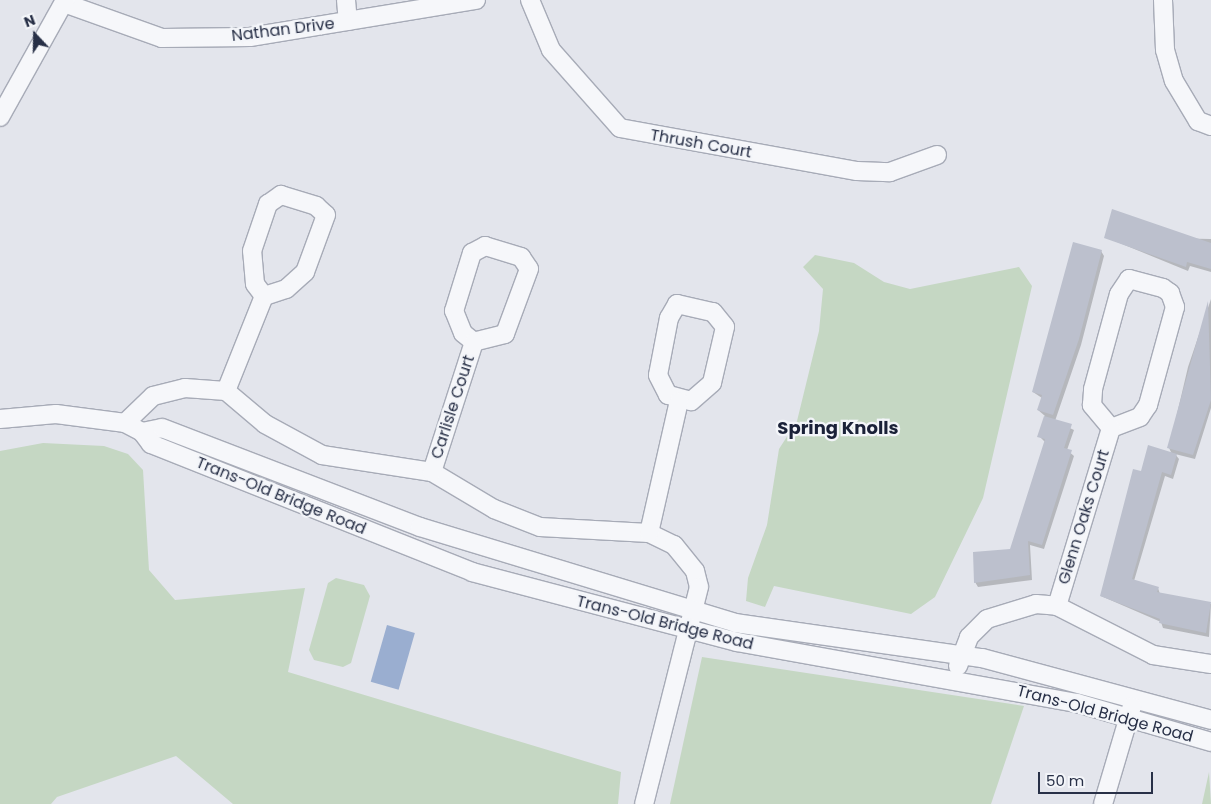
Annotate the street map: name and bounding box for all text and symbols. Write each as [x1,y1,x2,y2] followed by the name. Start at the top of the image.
[10,10,60,60] north arrow
[21,10,38,32] text: N
[230,14,336,46] street label: Nathan Drive
[649,126,753,162] street label: Thrush Court
[427,353,479,461] street label: Carlisle Court
[777,417,899,439] district label: Spring Knolls
[1054,447,1114,587] street label: Glenn Oaks Court
[193,453,369,539] street label: Trans-Old Bridge Road
[575,592,755,654] street label: Trans-Old Bridge Road
[1015,681,1195,747] street label: Trans-Old Bridge Road
[1041,762,1156,794] scale bar
[1046,770,1084,791] text: 50 m

